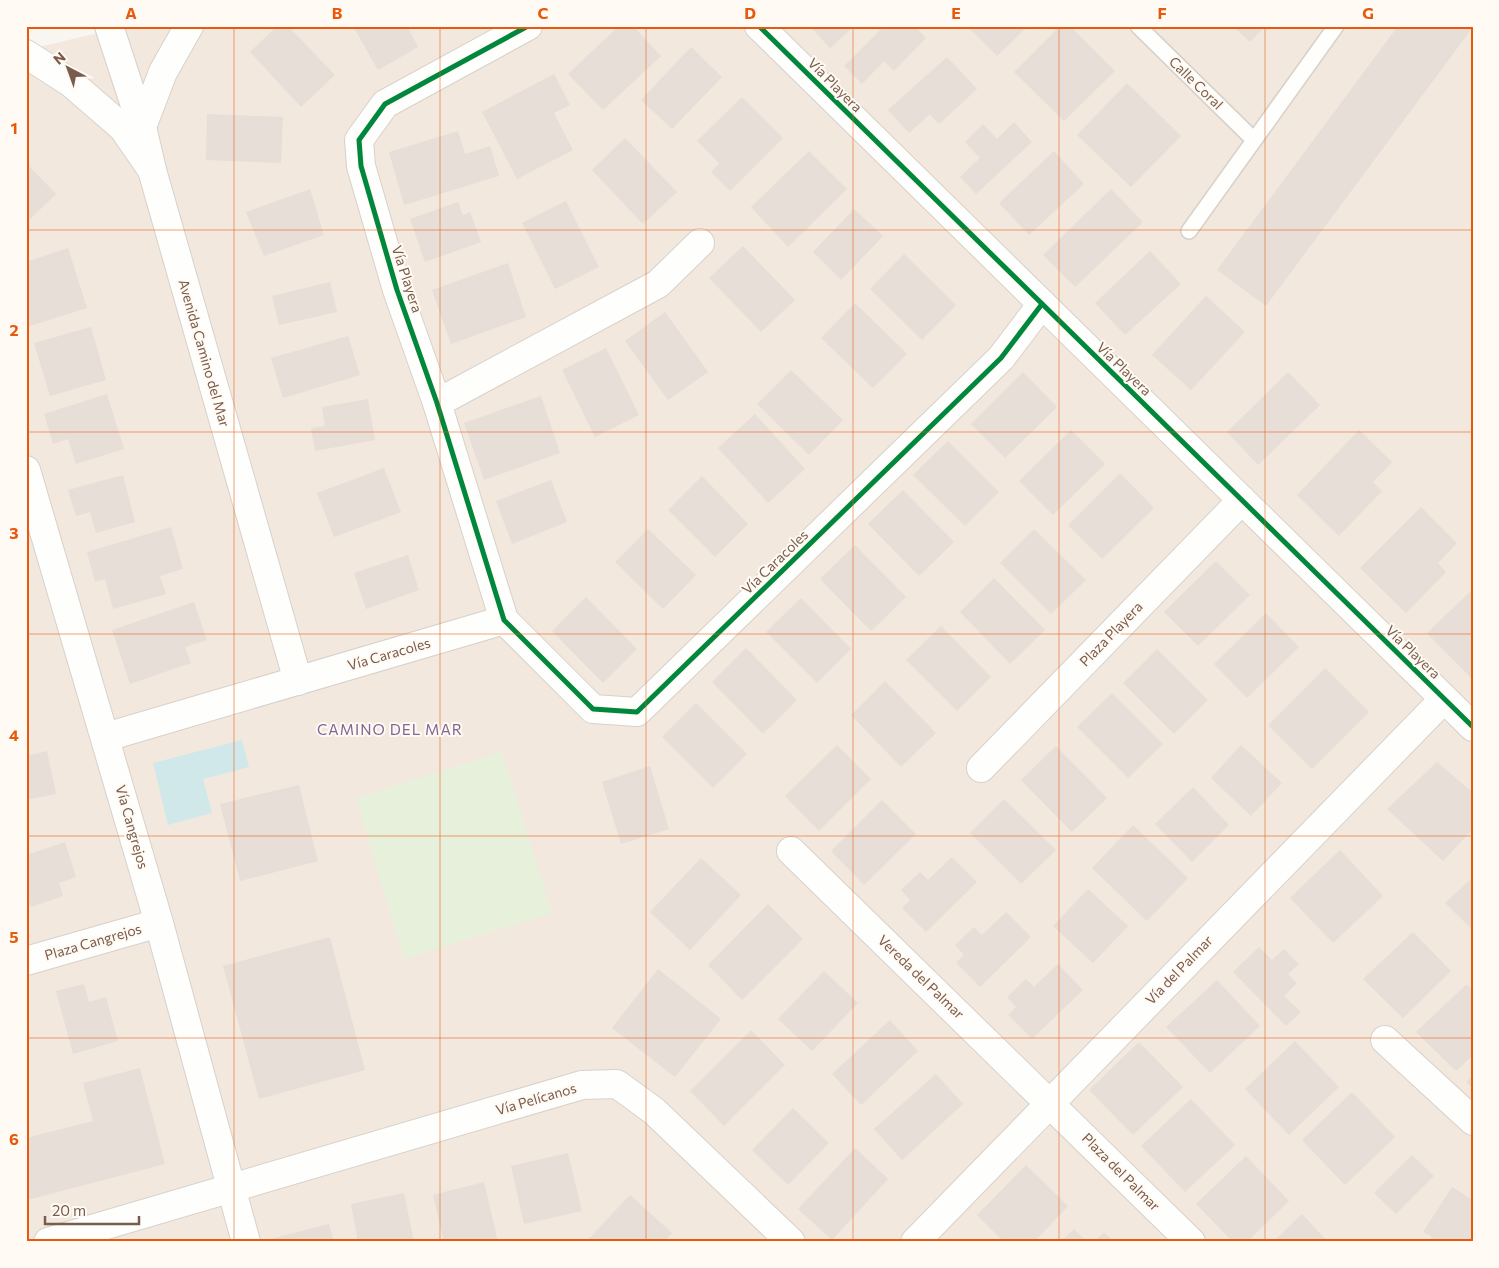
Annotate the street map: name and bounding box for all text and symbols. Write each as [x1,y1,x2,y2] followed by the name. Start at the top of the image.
[125,3,137,22] text: A
[332,3,343,22] text: B
[538,3,549,22] text: C
[744,3,756,22] text: D
[951,3,961,22] text: E
[1157,3,1167,22] text: F
[1362,3,1374,22] text: G
[42,42,92,92] north arrow
[50,48,69,68] text: N
[1166,53,1227,113] street label: Calle Coral
[805,54,866,115] street label: Vía Playera
[10,118,18,137] text: 1
[389,243,426,315] street label: Vía Playera
[175,277,234,429] street label: Avenida Camino del Mar
[9,320,19,339] text: 2
[1093,338,1155,399] street label: Vía Playera
[9,523,19,542] text: 3
[738,526,811,597] street label: Vía Caracoles
[1076,598,1146,670] street label: Plaza Playera
[1382,621,1444,682] street label: Vía Playera
[345,634,432,673] street label: Vía Caracoles
[317,720,463,738] district label: CAMINO DEL MAR
[9,725,19,744] text: 4
[112,783,153,871] street label: Vía Cangrejos
[42,920,143,963] street label: Plaza Cangrejos
[9,927,19,946] text: 5
[875,931,968,1022] street label: Vereda del Palmar
[1141,931,1216,1008] street label: Vía del Palmar
[494,1079,578,1118] street label: Vía Pelícanos
[9,1129,19,1148] text: 6
[1079,1129,1164,1214] street label: Plaza del Palmar
[45,1193,139,1225] scale bar
[52,1201,86,1219] text: 20 m

